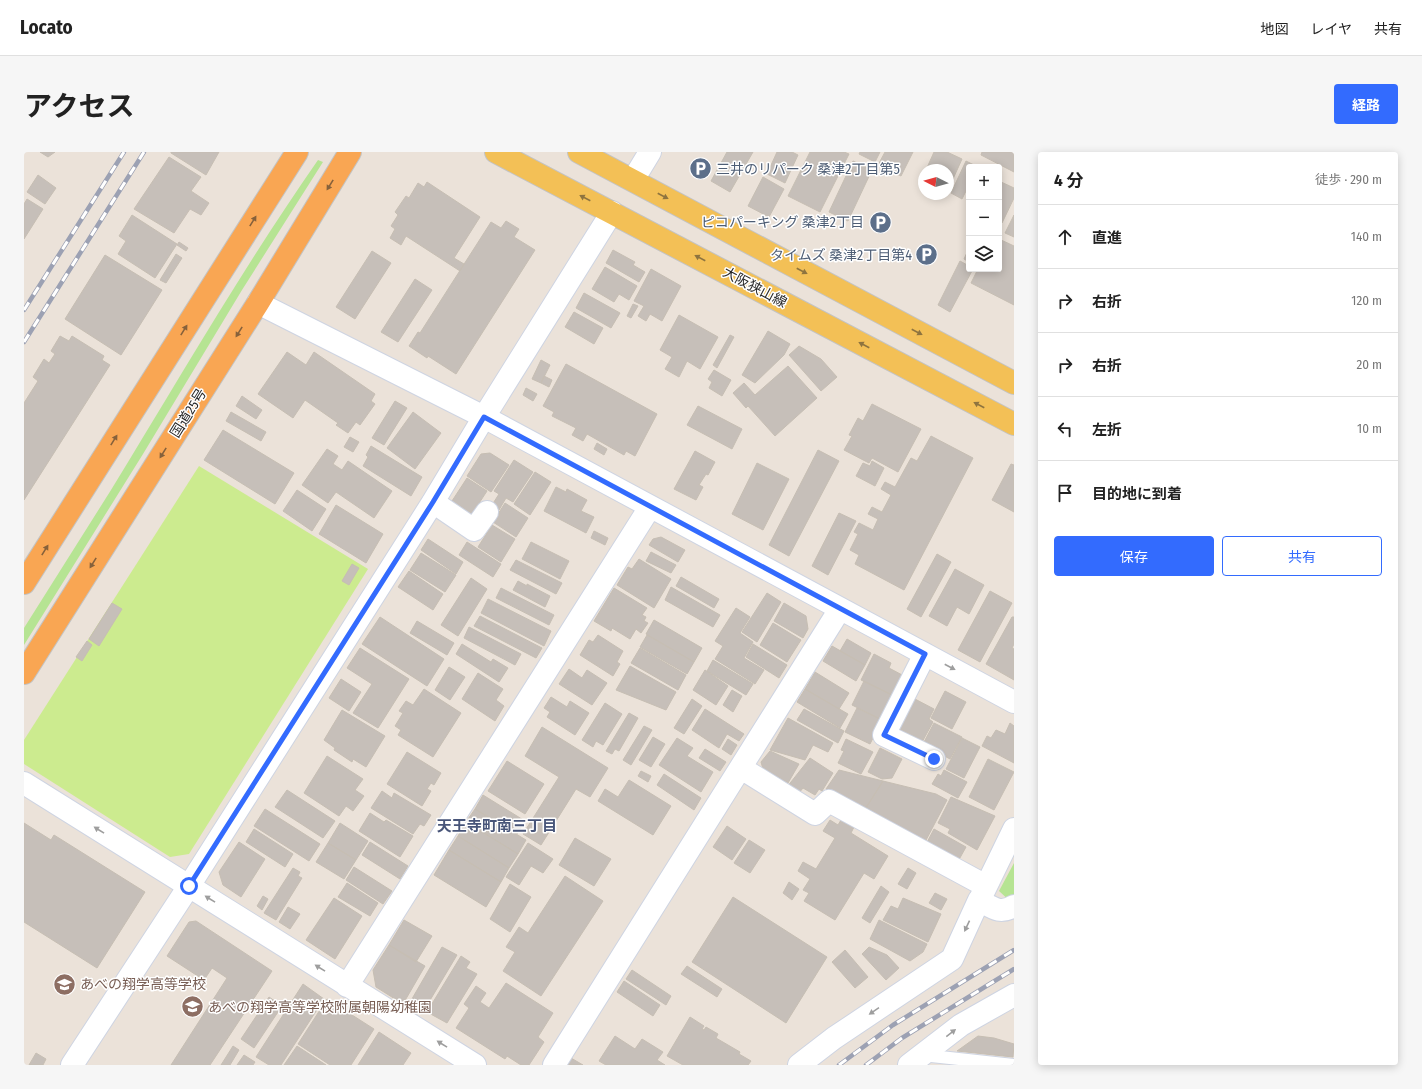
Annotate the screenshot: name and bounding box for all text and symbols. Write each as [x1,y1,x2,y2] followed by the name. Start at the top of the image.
[20,16,73,39] text: Locato
[1260,21,1288,38] text: 地図
[1310,21,1352,38] text: レイヤ
[1374,21,1402,38] text: 共有
[1334,84,1398,124] button: 経路
[24,90,135,123] text: アクセス
[687,156,713,182] parking icon: 三井のリパーク 桑津2丁目第5
[716,161,900,178] place label: 三井のリパーク 桑津2丁目第5
[918,164,954,200] north arrow
[966,164,1002,272] map controls
[966,164,1002,200] button: +
[1054,170,1083,191] text: 4 分
[1315,172,1382,187] text: 徒歩 · 290 m
[326,180,334,190] one-way arrow
[657,193,669,200] one-way arrow
[579,195,591,201] one-way arrow
[966,200,1002,236] button: −
[867,209,893,235] parking icon: ピコパーキング 桑津2丁目
[701,214,864,231] place label: ピコパーキング 桑津2丁目
[250,215,257,227] one-way arrow
[1054,226,1076,248] icon: ahead
[1092,229,1122,247] text: 直進
[1351,229,1382,244] text: 140 m
[966,236,1002,272] button: layers
[914,242,940,268] parking icon: タイムズ 桑津2丁目第4
[770,247,912,264] place label: タイムズ 桑津2丁目第4
[694,255,706,262] one-way arrow
[720,264,790,311] street label: 大阪狭山線
[796,267,808,274] one-way arrow
[1054,290,1076,312] icon: right
[1092,293,1122,311] text: 右折
[1351,293,1382,308] text: 120 m
[180,325,188,336] one-way arrow
[236,326,243,337] one-way arrow
[911,328,923,335] one-way arrow
[859,342,870,348] one-way arrow
[1054,354,1076,376] icon: right
[1092,357,1122,375] text: 右折
[1356,357,1382,372] text: 20 m
[167,386,210,441] street label: 国道25号
[974,402,985,409] one-way arrow
[1054,418,1076,440] icon: left
[1092,421,1122,439] text: 左折
[1357,421,1382,436] text: 10 m
[111,434,118,446] one-way arrow
[159,447,166,459] one-way arrow
[1054,482,1076,504] icon: arrive
[1092,485,1182,503] text: 目的地に到着
[1054,536,1214,576] button: 保存
[1222,536,1382,576] button: 共有
[41,545,49,555] one-way arrow
[89,558,97,568] one-way arrow
[944,664,956,670] one-way arrow
[925,750,943,768] route end
[437,817,557,835] district label: 天王寺町南三丁目
[94,826,105,834] one-way arrow
[180,877,198,895] route start
[205,895,215,903] one-way arrow
[964,921,970,932] one-way arrow
[314,965,325,972] one-way arrow
[52,971,78,997] school or university icon: あべの翔学高等学校
[80,976,206,993] place label: あべの翔学高等学校
[179,994,205,1020] school or university icon: あべの翔学高等学校附属朝陽幼稚園
[208,999,432,1016] place label: あべの翔学高等学校附属朝陽幼稚園
[869,1007,879,1015] one-way arrow
[946,1028,957,1037] one-way arrow
[436,1041,448,1048] one-way arrow

